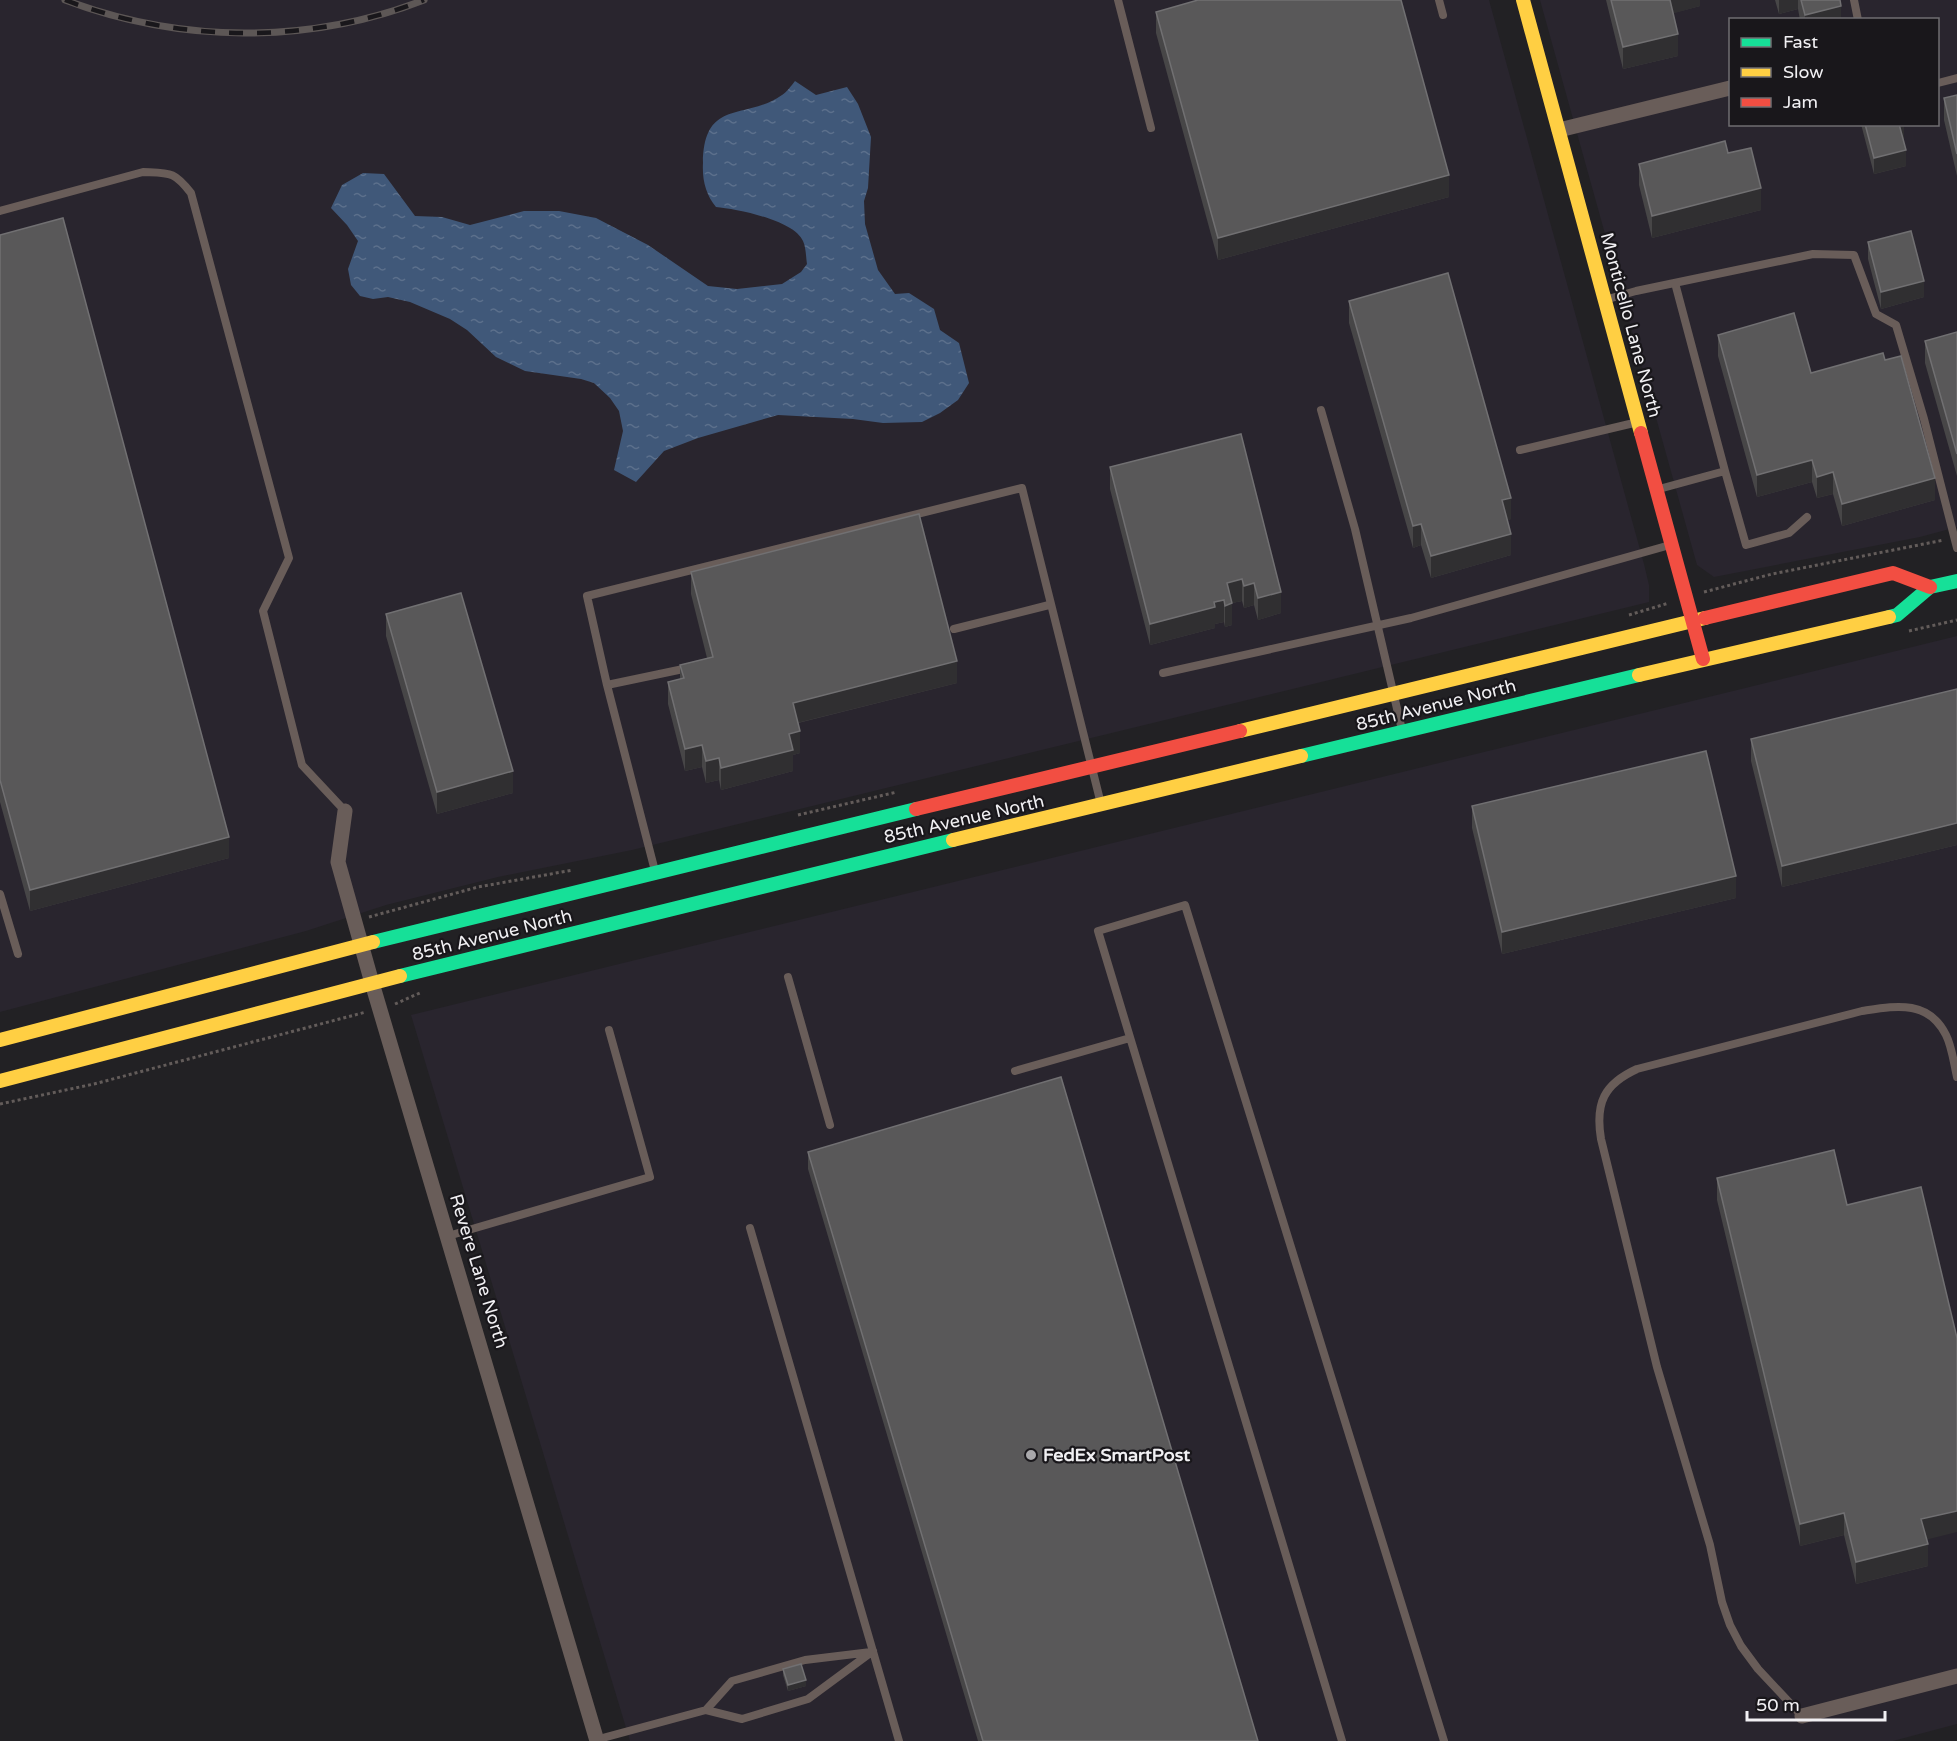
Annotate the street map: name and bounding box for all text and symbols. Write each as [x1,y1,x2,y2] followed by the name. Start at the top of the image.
[1729,18,1939,126] legend
[1783,31,1818,53] text: Fast
[1783,61,1824,83] text: Slow
[1783,91,1818,113] text: Jam
[1596,230,1666,420] street label: Monticello Lane North
[1354,674,1518,736] street label: 85th Avenue North
[882,790,1046,848] street label: 85th Avenue North
[410,904,574,966] street label: 85th Avenue North
[445,1191,513,1351] street label: Revere Lane North
[1043,1444,1190,1466] place label: FedEx SmartPost
[1024,1448,1038,1462] marker: FedEx SmartPost
[1747,1684,1885,1722] scale bar
[1756,1694,1800,1716] text: 50 m

